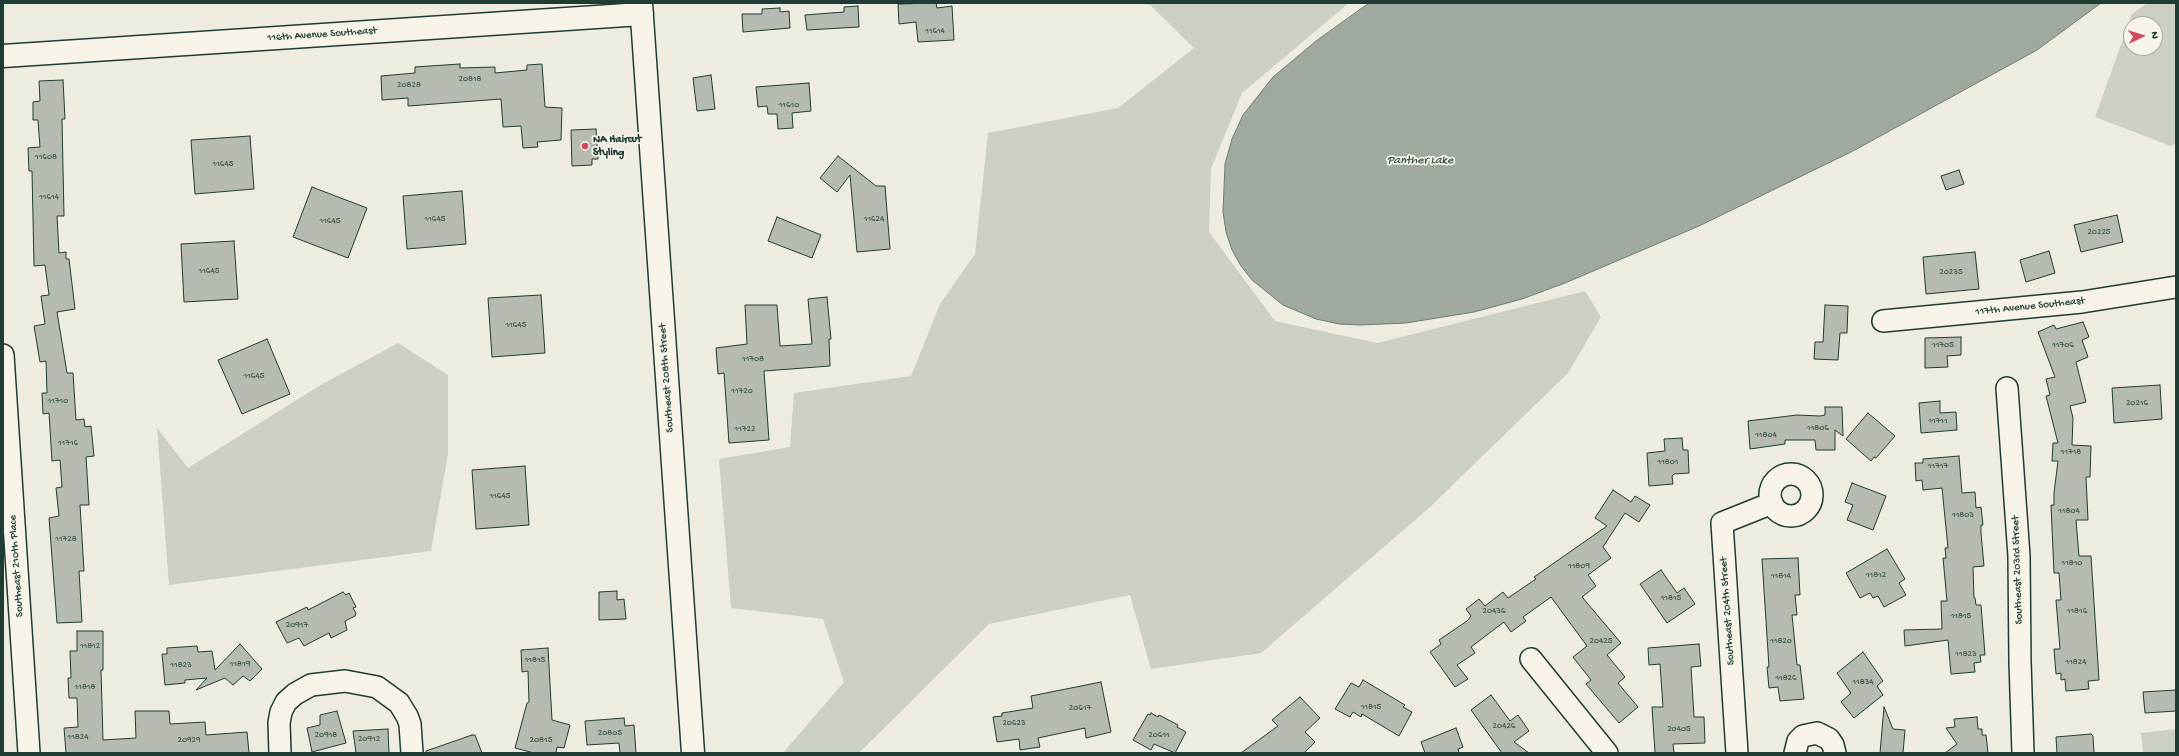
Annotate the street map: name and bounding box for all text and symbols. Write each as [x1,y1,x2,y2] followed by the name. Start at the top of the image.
[2123,16,2163,56] north arrow
[267,25,377,45] street label: 116th Avenue Southeast
[925,27,945,37] house number: 11614
[2148,31,2160,39] text: N
[458,75,482,85] house number: 20818
[397,81,421,91] house number: 20828
[779,101,799,111] house number: 11610
[593,133,641,159] place label: NA Haircut Styling
[580,141,590,151] marker: NA Haircut Styling
[35,153,57,163] house number: 11608
[1387,154,1453,168] water label: Panther Lake
[213,160,233,170] house number: 11645
[39,193,59,203] house number: 11614
[425,215,445,225] house number: 11645
[864,215,884,225] house number: 11624
[320,217,340,227] house number: 11645
[2087,228,2111,238] house number: 20225
[199,267,219,277] house number: 11645
[1939,268,1963,278] house number: 20235
[1975,295,2085,319] street label: 117th Avenue Southeast
[506,321,526,331] house number: 11645
[657,323,677,433] street label: Southeast 208th Street
[1932,341,1954,351] house number: 11705
[2052,341,2074,351] house number: 11706
[742,355,764,365] house number: 11708
[244,372,264,382] house number: 11645
[731,387,753,397] house number: 11720
[48,397,68,407] house number: 11710
[2126,399,2148,409] house number: 20216
[1928,417,1948,427] house number: 11711
[1807,424,1829,434] house number: 11806
[735,425,755,435] house number: 11722
[1755,431,1777,441] house number: 11804
[58,439,78,449] house number: 11716
[2061,448,2081,458] house number: 11718
[1658,458,1678,468] house number: 11801
[1928,462,1948,472] house number: 11717
[490,492,510,502] house number: 11645
[2058,507,2080,517] house number: 11804
[1952,511,1974,521] house number: 11803
[7,514,27,618] street label: Southeast 210th Place
[2010,515,2026,625] street label: Southeast 203rd Street
[55,535,77,545] house number: 11728
[1718,556,1738,666] street label: Southeast 204th Street
[2062,559,2082,569] house number: 11810
[1568,562,1590,572] house number: 11809
[1866,571,1886,581] house number: 11812
[1771,572,1791,582] house number: 11814
[1661,594,1681,604] house number: 11815
[1482,607,1506,617] house number: 20436
[2067,607,2087,617] house number: 11816
[1951,612,1971,622] house number: 11815
[286,621,308,631] house number: 20917
[1590,637,1612,647] house number: 20425
[1770,637,1792,647] house number: 11820
[80,642,100,652] house number: 11812
[1955,650,1977,660] house number: 11823
[525,656,545,666] house number: 11815
[2066,658,2086,668] house number: 11824
[230,660,250,670] house number: 11819
[170,661,192,671] house number: 11823
[1775,674,1797,684] house number: 11826
[1852,678,1874,688] house number: 11834
[75,683,95,693] house number: 11818
[1361,703,1381,713] house number: 11815
[1069,704,1091,714] house number: 20617
[1002,719,1026,729] house number: 20623
[1493,722,1515,732] house number: 20426
[1667,725,1691,735] house number: 20405
[598,729,622,739] house number: 20805
[315,731,337,741] house number: 20918
[1148,731,1170,741] house number: 20611
[68,733,88,743] house number: 11824
[358,735,380,745] house number: 20912
[178,736,200,746] house number: 20929
[530,736,552,746] house number: 20815

